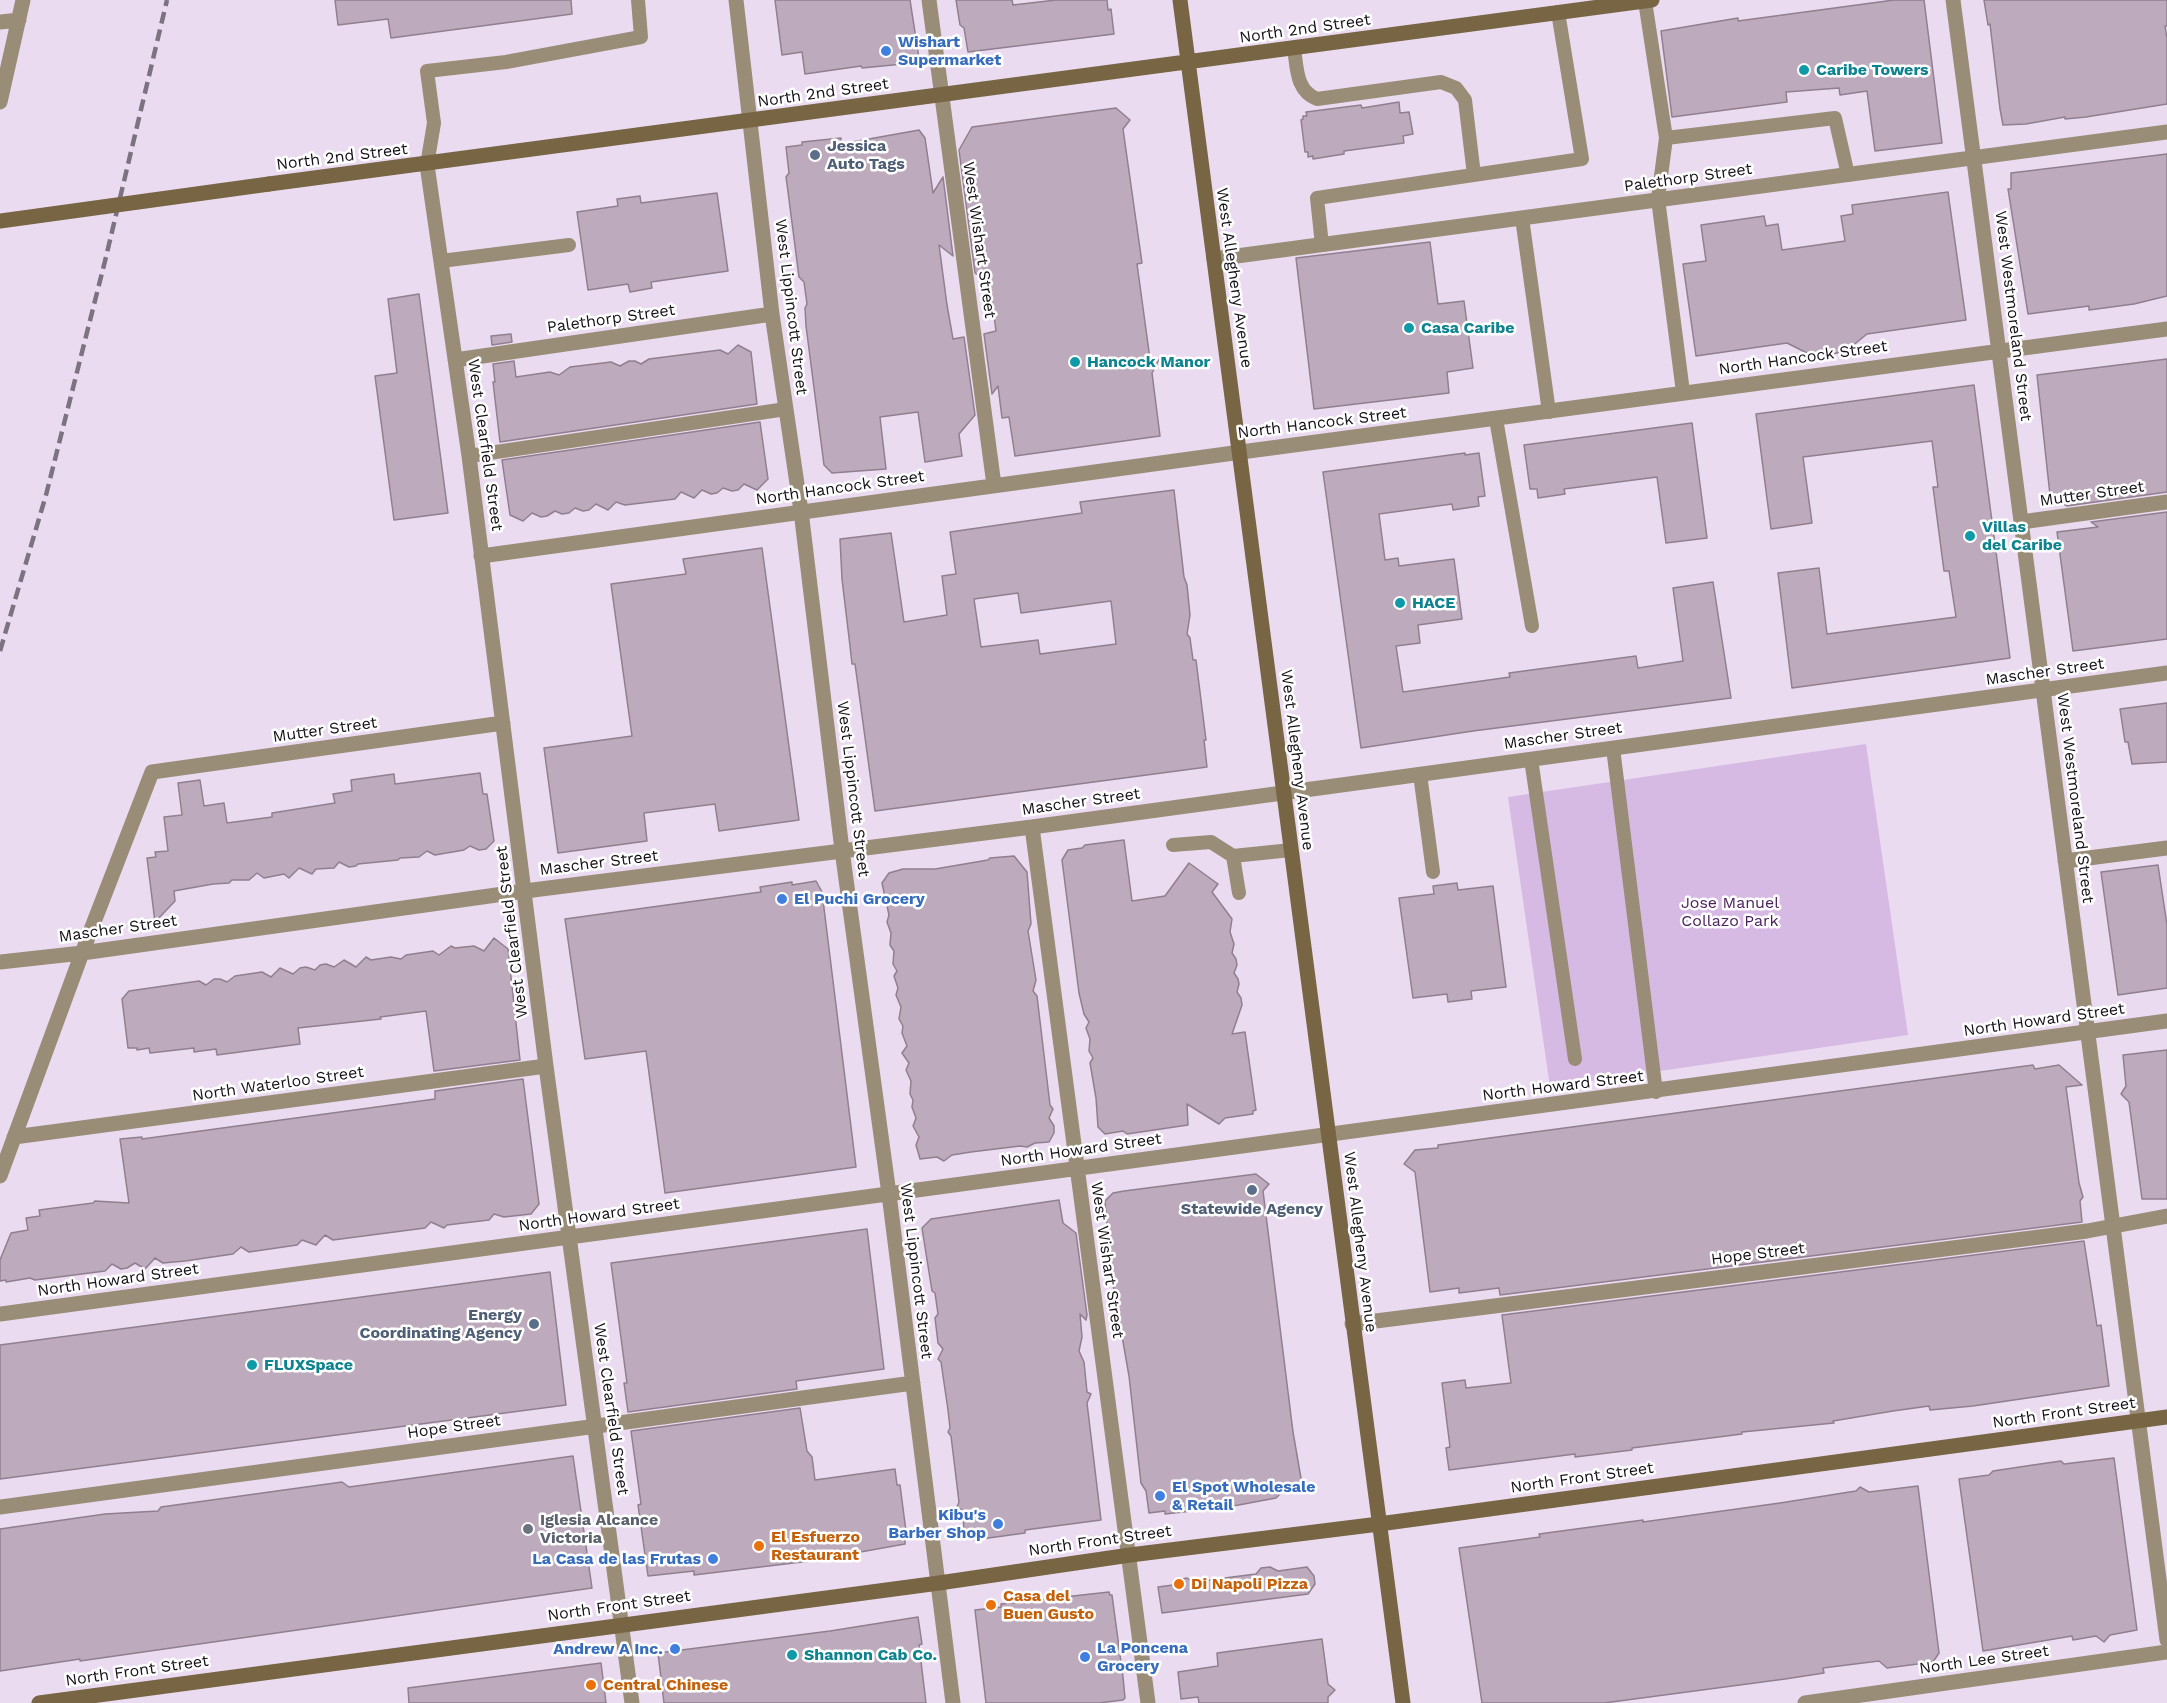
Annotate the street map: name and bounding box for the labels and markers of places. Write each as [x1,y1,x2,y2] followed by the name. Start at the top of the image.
[898,32,1001,70] place label: Wishart Supermarket
[879,44,893,58] marker: Wishart Supermarket
[1816,60,1929,80] place label: Caribe Towers
[1797,63,1811,77] marker: Caribe Towers
[827,136,905,174] place label: Jessica Auto Tags
[808,148,822,162] marker: Jessica Auto Tags
[1421,318,1515,338] place label: Casa Caribe
[1402,321,1416,335] marker: Casa Caribe
[1087,352,1210,372] place label: Hancock Manor
[1068,355,1082,369] marker: Hancock Manor
[1982,517,2062,555] place label: Villas del Caribe
[1963,529,1977,543] marker: Villas del Caribe
[1412,593,1455,613] place label: HACE
[1393,596,1407,610] marker: HACE
[794,889,925,909] place label: El Puchi Grocery
[775,892,789,906] marker: El Puchi Grocery
[1245,1183,1259,1197] marker: Statewide Agency
[1181,1199,1323,1219] place label: Statewide Agency
[360,1305,522,1343] place label: Energy Coordinating Agency
[527,1317,541,1331] marker: Energy Coordinating Agency
[264,1355,353,1375] place label: FLUXSpace
[245,1358,259,1372] marker: FLUXSpace
[1172,1477,1316,1515] place label: El Spot Wholesale & Retail
[1153,1489,1167,1503] marker: El Spot Wholesale & Retail
[888,1505,986,1543] place label: Kibu's Barber Shop
[540,1510,658,1548] place label: Iglesia Alcance Victoria
[991,1517,1005,1531] marker: Kibu's Barber Shop
[521,1522,535,1536] marker: Iglesia Alcance Victoria
[771,1527,860,1565] place label: El Esfuerzo Restaurant
[752,1539,766,1553] marker: El Esfuerzo Restaurant
[532,1549,701,1569] place label: La Casa de las Frutas
[706,1552,720,1566] marker: La Casa de las Frutas
[1191,1574,1308,1594] place label: Di Napoli Pizza
[1172,1577,1186,1591] marker: Di Napoli Pizza
[1003,1586,1094,1624] place label: Casa del Buen Gusto
[984,1598,998,1612] marker: Casa del Buen Gusto
[1097,1638,1188,1676] place label: La Poncena Grocery
[553,1639,663,1659] place label: Andrew A Inc.
[668,1642,682,1656] marker: Andrew A Inc.
[804,1645,937,1665] place label: Shannon Cab Co.
[785,1648,799,1662] marker: Shannon Cab Co.
[1078,1650,1092,1664] marker: La Poncena Grocery
[603,1675,728,1695] place label: Central Chinese
[584,1678,598,1692] marker: Central Chinese

